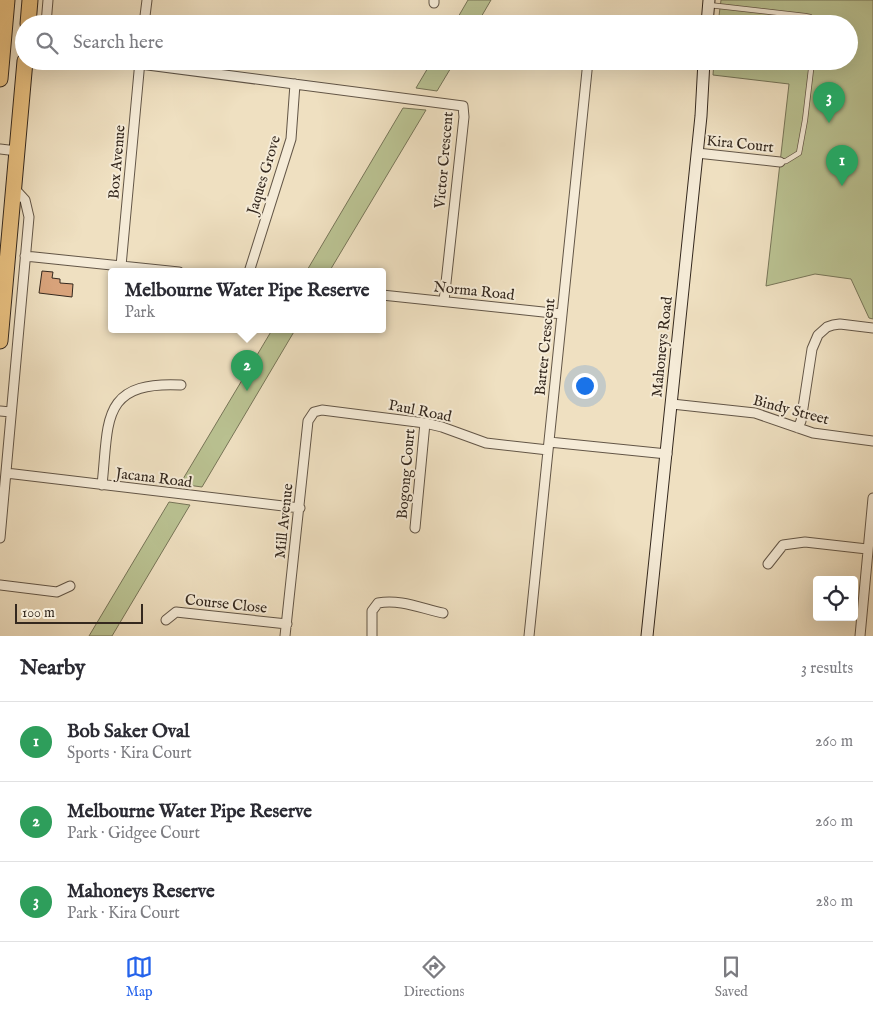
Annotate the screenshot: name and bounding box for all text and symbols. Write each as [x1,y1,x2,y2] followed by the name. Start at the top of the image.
[15,15,858,70] search box
[33,29,61,57] icon: search
[73,31,164,55] text: Search here
[813,82,845,123] pin: 3
[430,111,458,210] street label: Victor Crescent
[104,124,130,200] street label: Box Avenue
[706,131,774,157] street label: Kira Court
[242,133,285,219] street label: Jaques Grove
[826,145,858,186] pin: 1
[108,268,386,333] popup
[433,277,516,305] street label: Norma Road
[125,279,369,303] text: Melbourne Water Pipe Reserve
[647,295,677,398] street label: Mahoneys Road
[530,298,560,396] street label: Barter Crescent
[125,303,155,323] text: Park
[231,350,263,391] pin: 2
[572,373,598,399] your location
[751,391,831,429] street label: Bindy Street
[387,396,454,427] street label: Paul Road
[393,428,419,520] street label: Bogong Court
[113,464,194,492] street label: Jacana Road
[271,482,297,560] street label: Mill Avenue
[813,576,858,621] map controls
[813,576,858,621] button: locate
[184,590,268,618] street label: Course Close
[15,601,142,624] scale bar
[22,604,55,622] text: 100 m
[20,655,85,682] text: Nearby
[801,659,853,679] text: 3 results
[67,720,190,744] text: Bob Saker Oval
[33,732,39,752] text: 1
[815,732,853,752] text: 260 m
[67,744,192,764] text: Sports · Kira Court
[67,800,312,824] text: Melbourne Water Pipe Reserve
[32,812,40,832] text: 2
[815,812,853,832] text: 260 m
[67,824,200,844] text: Park · Gidgee Court
[67,880,215,904] text: Mahoneys Reserve
[33,892,39,912] text: 3
[816,892,853,912] text: 280 m
[67,904,180,924] text: Park · Kira Court
[125,953,153,1001] tab: Map
[403,953,464,1001] tab: Directions
[715,953,748,1001] tab: Saved

